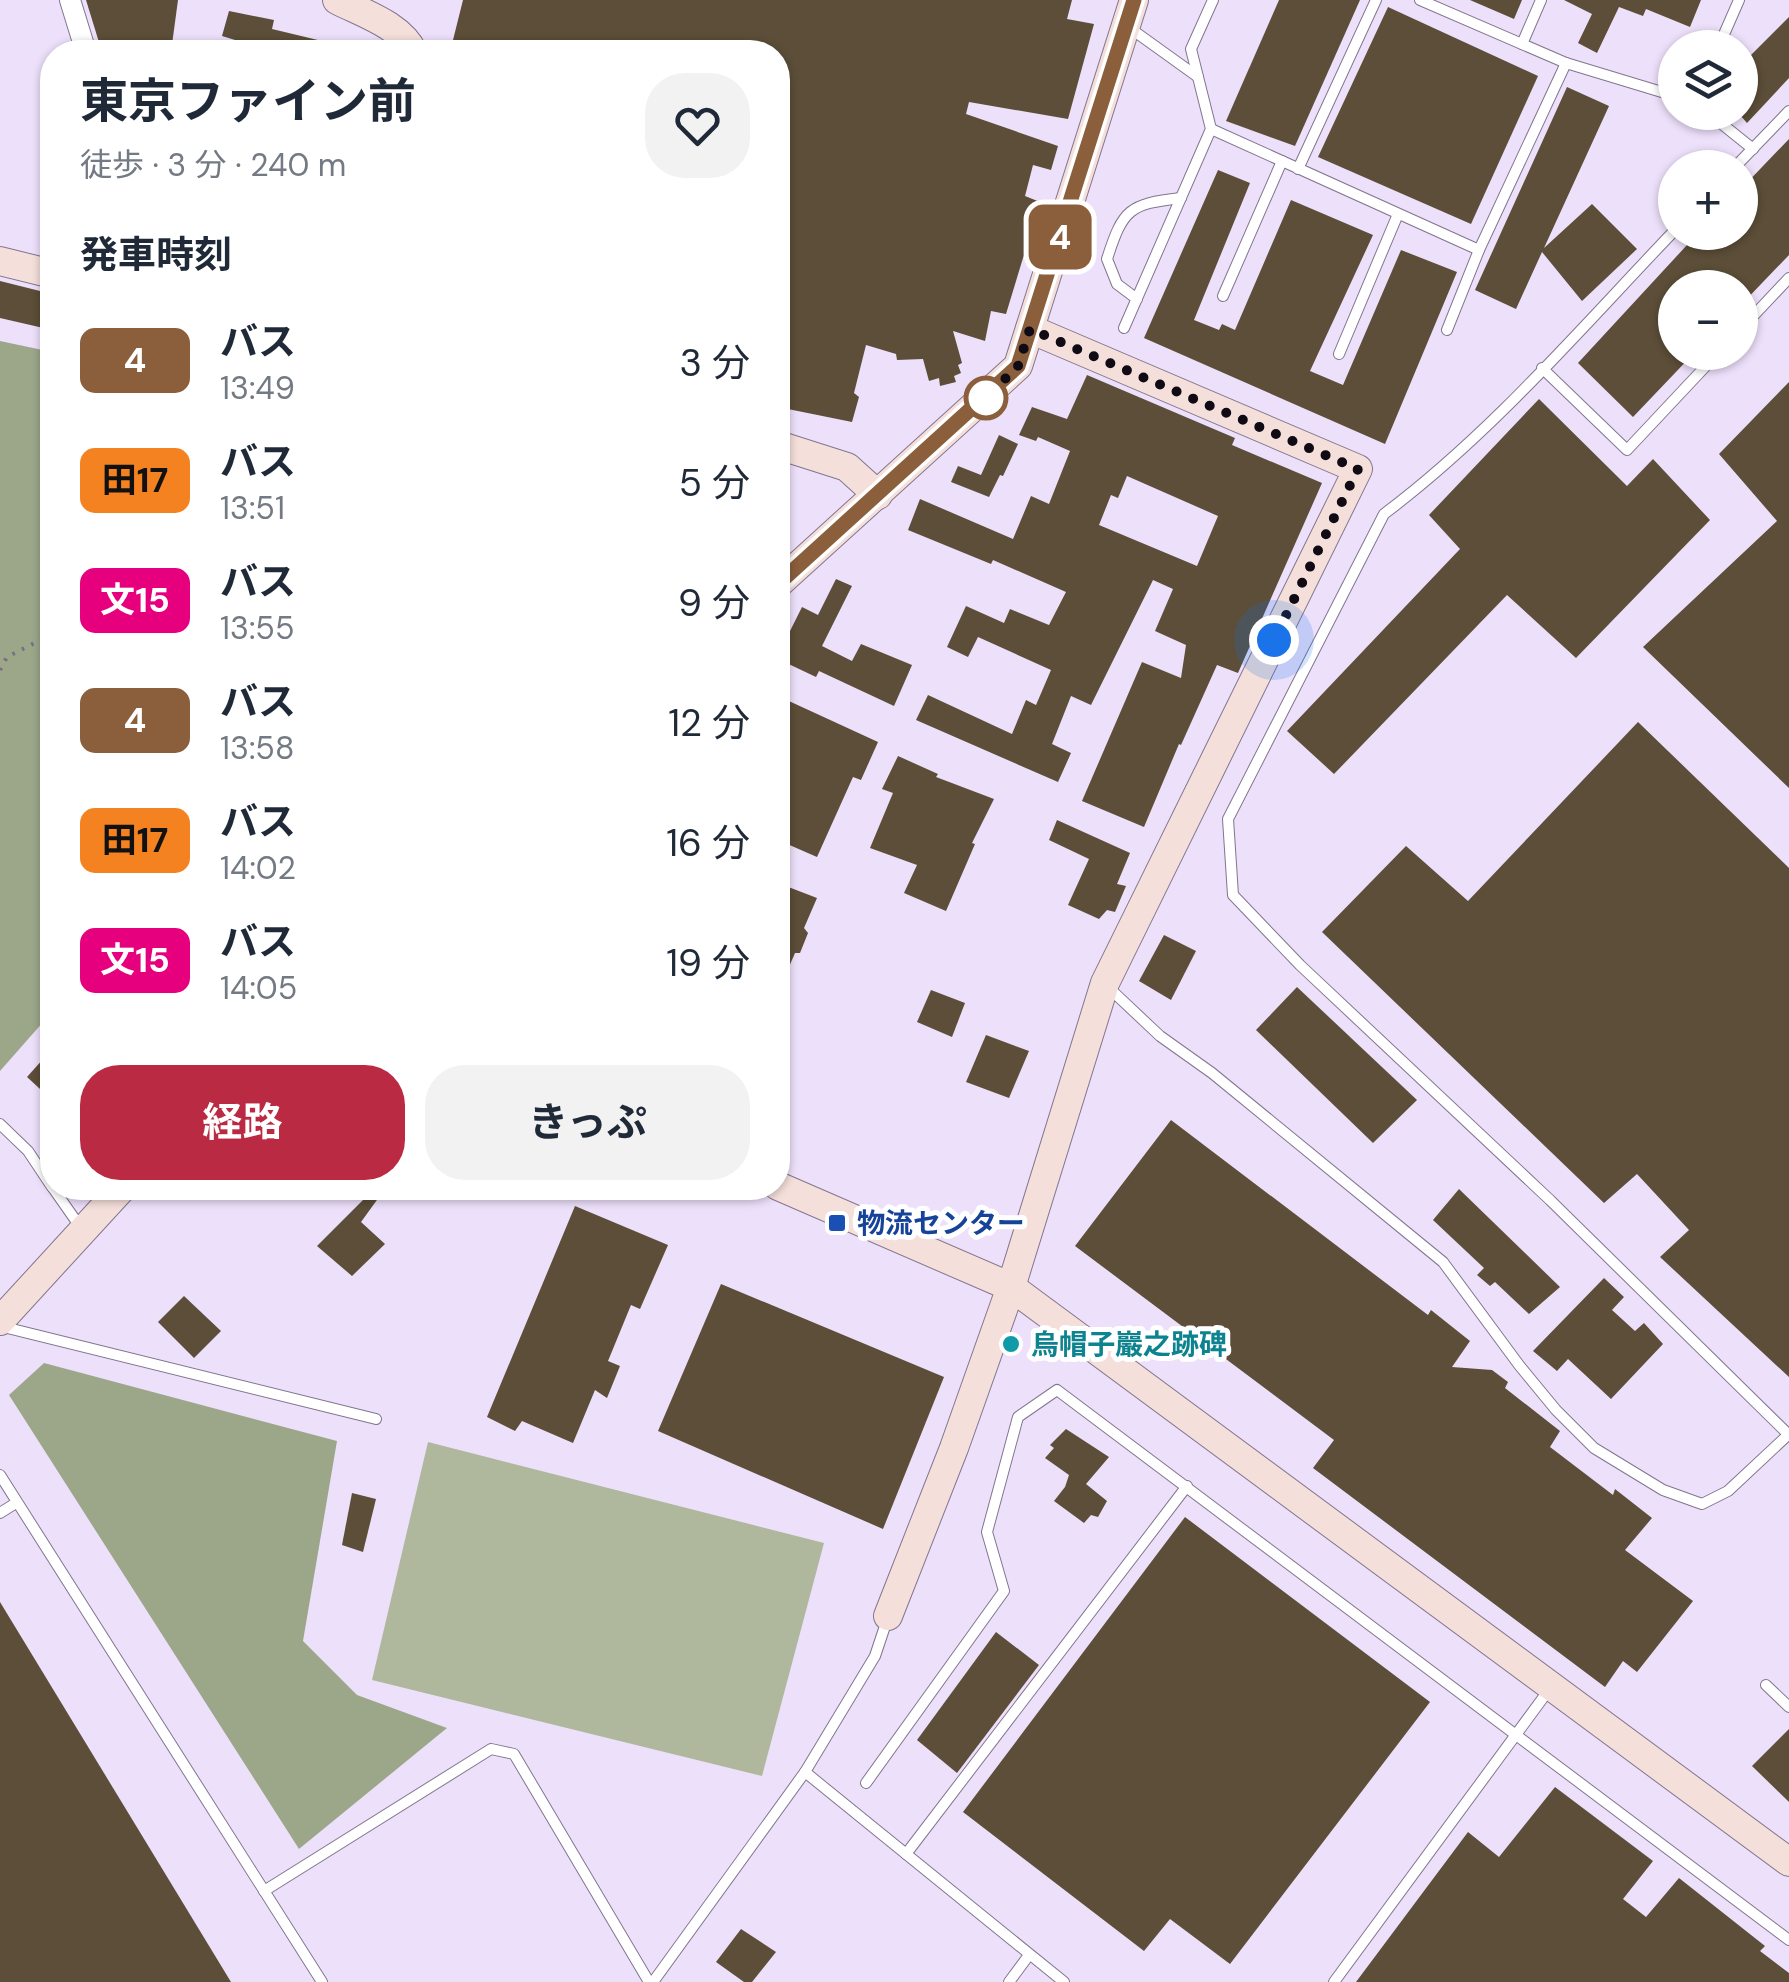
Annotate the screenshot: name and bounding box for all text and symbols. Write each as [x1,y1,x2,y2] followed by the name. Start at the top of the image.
[1658,30,1758,370] map controls
[1658,30,1758,130] button: layers
[80,70,416,133] text: 東京ファイン前
[645,73,750,178] button: heart
[80,144,346,186] text: 徒歩 · 3 分 · 240 m
[1658,150,1758,250] button: +
[1028,204,1092,270] line badge: 4
[1049,214,1071,260] text: 4
[80,230,232,280] text: 発車時刻
[1658,270,1758,370] button: −
[220,317,296,367] text: バス
[124,337,146,383] text: 4
[679,338,750,388] text: 3 分
[220,367,295,409] text: 13:49
[965,377,1007,419] unlabelled marker
[220,437,296,487] text: バス
[102,457,168,503] text: 田17
[679,458,750,508] text: 5 分
[220,487,285,529] text: 13:51
[220,557,296,607] text: バス
[100,577,170,623] text: 文15
[678,578,750,628] text: 9 分
[220,607,294,649] text: 13:55
[1249,615,1299,665] your location
[220,677,296,727] text: バス
[124,697,146,743] text: 4
[668,698,750,748] text: 12 分
[220,727,294,769] text: 13:58
[220,797,296,847] text: バス
[102,817,168,863] text: 田17
[666,818,750,868] text: 16 分
[220,847,296,889] text: 14:02
[220,917,296,967] text: バス
[100,937,170,983] text: 文15
[666,938,750,988] text: 19 分
[220,967,297,1009] text: 14:05
[80,1065,405,1180] button: 経路
[425,1065,750,1180] button: きっぷ
[857,1205,1025,1242] place label: 物流センター
[826,1212,848,1234] marker: 物流センター
[1031,1326,1227,1363] place label: 烏帽子巖之跡碑
[1000,1333,1022,1355] marker: 烏帽子巖之跡碑

